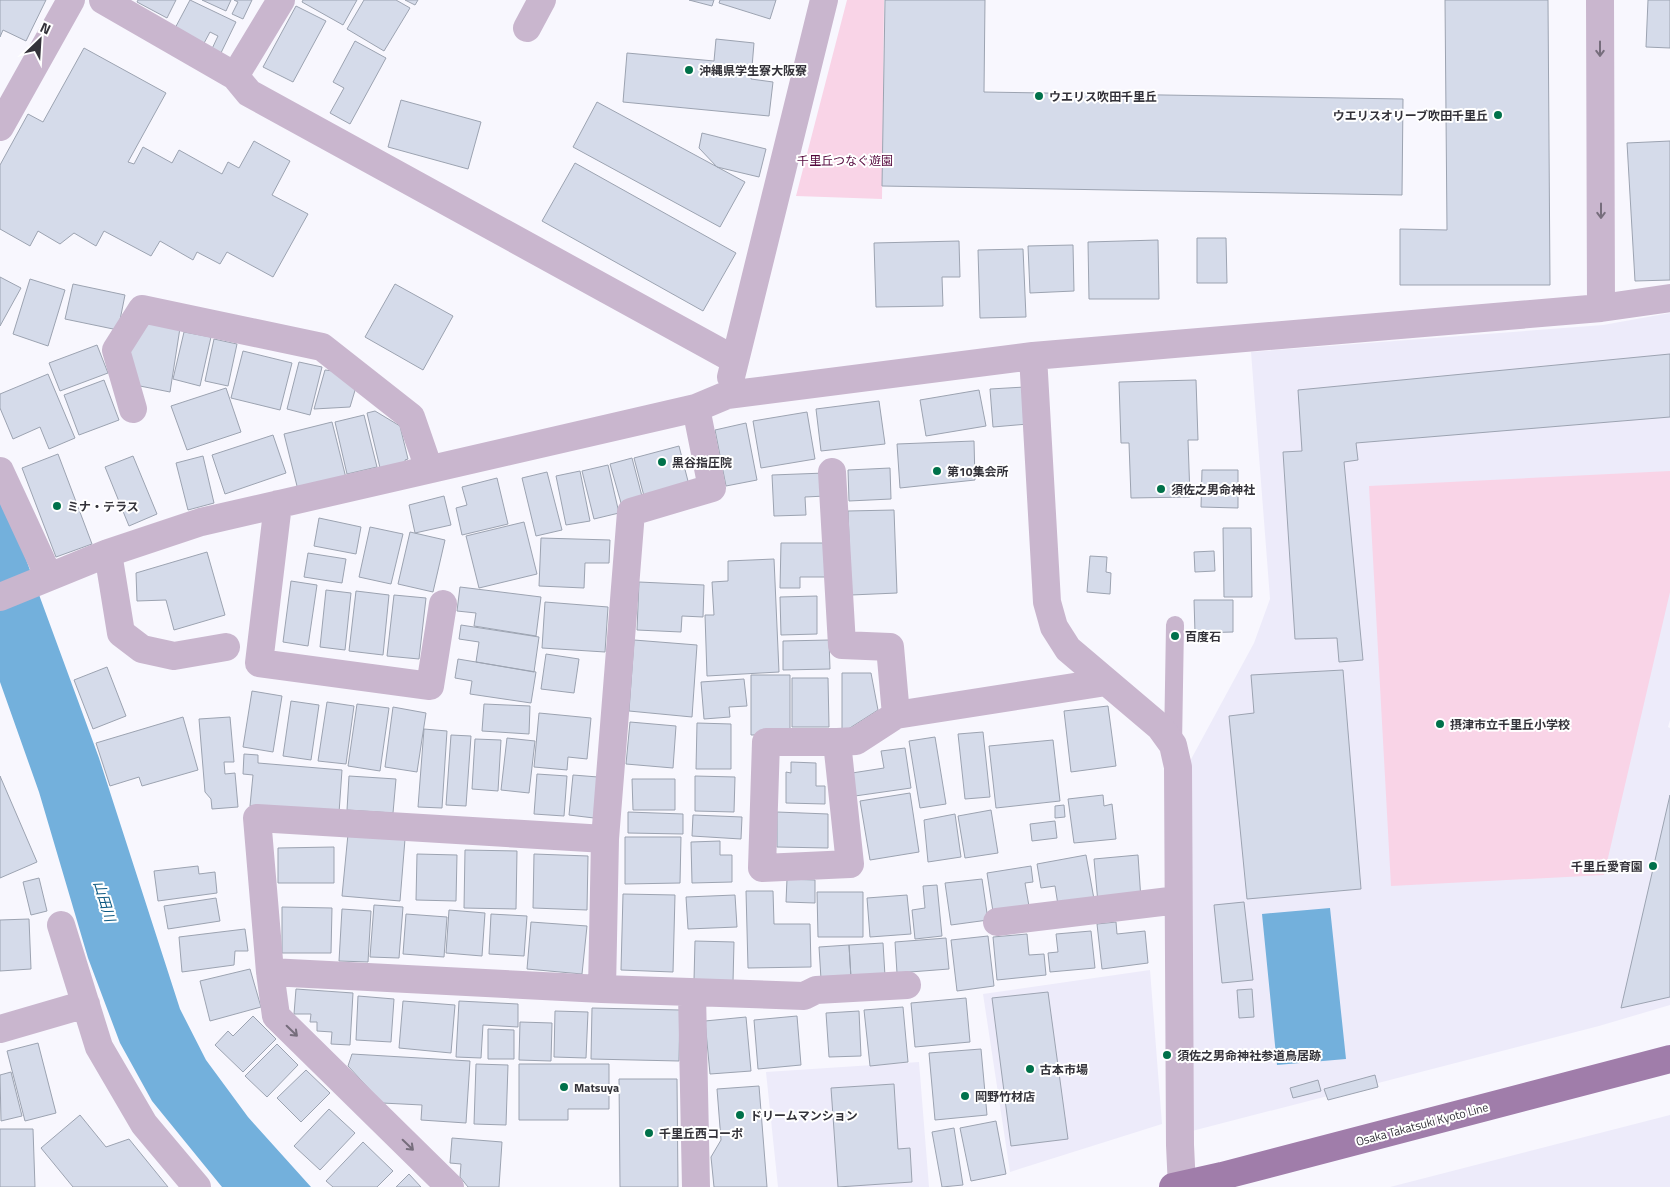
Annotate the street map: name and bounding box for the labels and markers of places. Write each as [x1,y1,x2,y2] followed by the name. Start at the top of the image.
[699,61,807,80] place label: 沖縄県学生寮大阪寮
[683,64,695,76] marker: 沖縄県学生寮大阪寮
[1049,87,1157,106] place label: ウエリス吹田千里丘
[1033,90,1045,102] marker: ウエリス吹田千里丘
[1333,106,1488,125] place label: ウエリスオリーブ吹田千里丘
[1492,109,1504,121] marker: ウエリスオリーブ吹田千里丘
[672,453,732,472] place label: 黒谷指圧院
[656,456,668,468] marker: 黒谷指圧院
[947,462,1008,481] place label: 第10集会所
[931,465,943,477] marker: 第10集会所
[1171,480,1255,499] place label: 須佐之男命神社
[1155,483,1167,495] marker: 須佐之男命神社
[67,497,139,516] place label: ミナ・テラス
[51,500,63,512] marker: ミナ・テラス
[1185,627,1221,646] place label: 百度石
[1169,630,1181,642] marker: 百度石
[1450,715,1570,734] place label: 摂津市立千里丘小学校
[1434,718,1446,730] marker: 摂津市立千里丘小学校
[1571,857,1643,876] place label: 千里丘愛育園
[1647,860,1659,872] marker: 千里丘愛育園
[1177,1046,1321,1065] place label: 須佐之男命神社参道鳥居跡
[1161,1049,1173,1061] marker: 須佐之男命神社参道鳥居跡
[1040,1060,1088,1079] place label: 古本市場
[1024,1063,1036,1075] marker: 古本市場
[574,1078,619,1097] place label: Matsuya
[558,1081,570,1093] marker: Matsuya
[975,1087,1035,1106] place label: 岡野竹材店
[959,1090,971,1102] marker: 岡野竹材店
[750,1106,858,1125] place label: ドリームマンション
[734,1109,746,1121] marker: ドリームマンション
[659,1124,743,1143] place label: 千里丘西コーポ
[643,1127,655,1139] marker: 千里丘西コーポ

